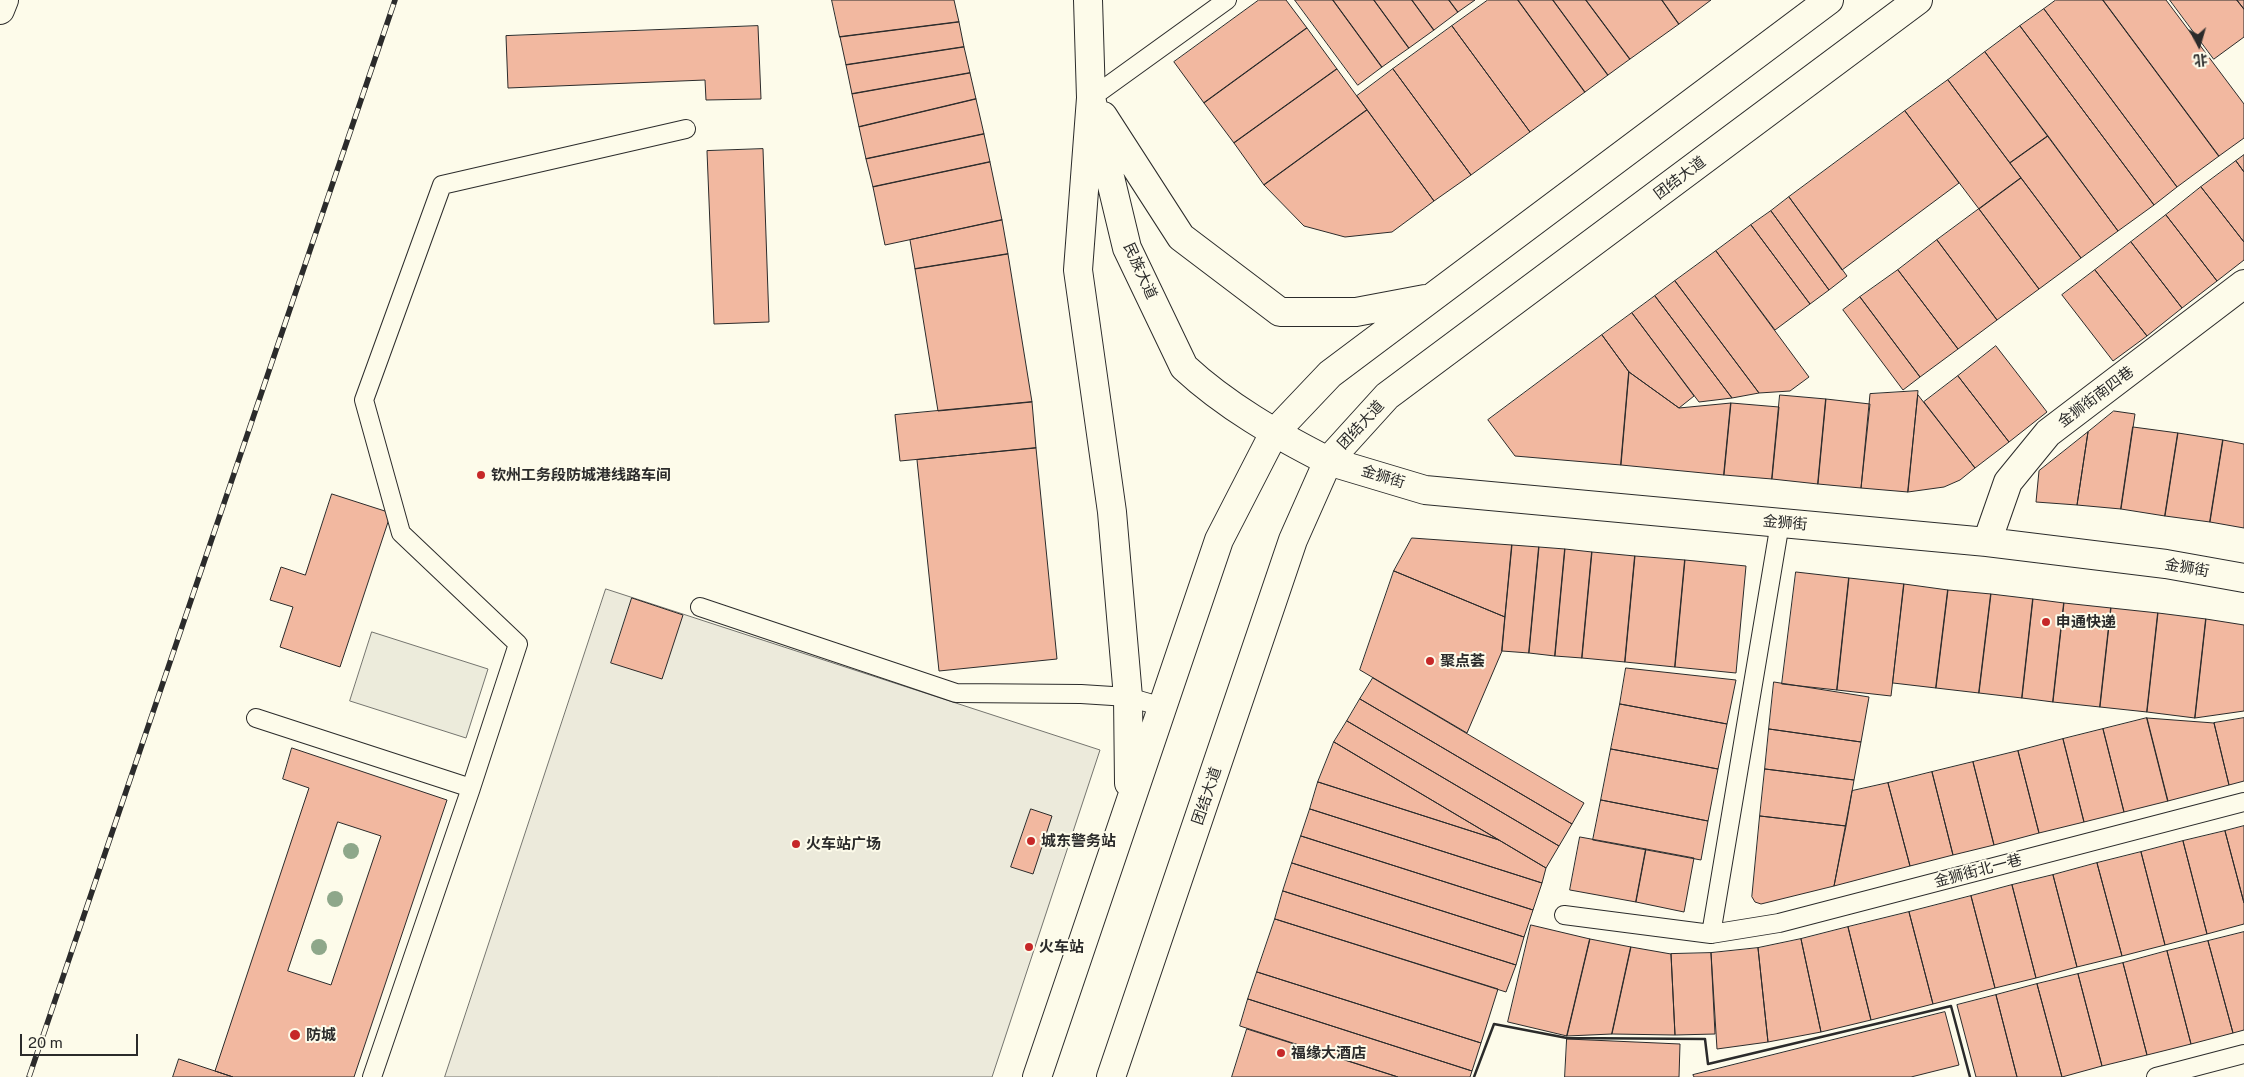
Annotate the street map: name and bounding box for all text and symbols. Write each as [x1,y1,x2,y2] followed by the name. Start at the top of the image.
[2174,20,2224,70] north arrow
[2193,51,2208,69] text: 北
[1651,153,1709,203] street label: 团结大道
[1120,240,1160,302] street label: 民族大道
[2055,363,2137,431] street label: 金狮街南四巷
[1334,397,1388,453] street label: 团结大道
[1359,462,1407,492] street label: 金狮街
[491,466,671,484] place label: 钦州工务段防城港线路车间
[475,469,487,481] marker: 钦州工务段防城港线路车间
[1762,512,1808,534] street label: 金狮街
[2163,555,2211,581] street label: 金狮街
[2056,613,2116,631] place label: 申通快递
[2040,616,2052,628] marker: 申通快递
[1440,652,1485,670] place label: 聚点荟
[1424,655,1436,667] marker: 聚点荟
[1189,765,1225,827] street label: 团结大道
[1041,832,1116,850] place label: 城东警务站
[806,835,881,853] place label: 火车站广场
[1025,835,1037,847] marker: 城东警务站
[790,838,802,850] marker: 火车站广场
[1932,851,2024,891] street label: 金狮街北一巷
[1039,938,1084,956] place label: 火车站
[1023,941,1035,953] marker: 火车站
[22,1024,140,1056] scale bar
[306,1026,336,1044] place label: 防城
[288,1028,302,1042] marker: 防城
[28,1034,63,1051] text: 20 m
[1291,1044,1366,1062] place label: 福缘大酒店
[1275,1047,1287,1059] marker: 福缘大酒店

